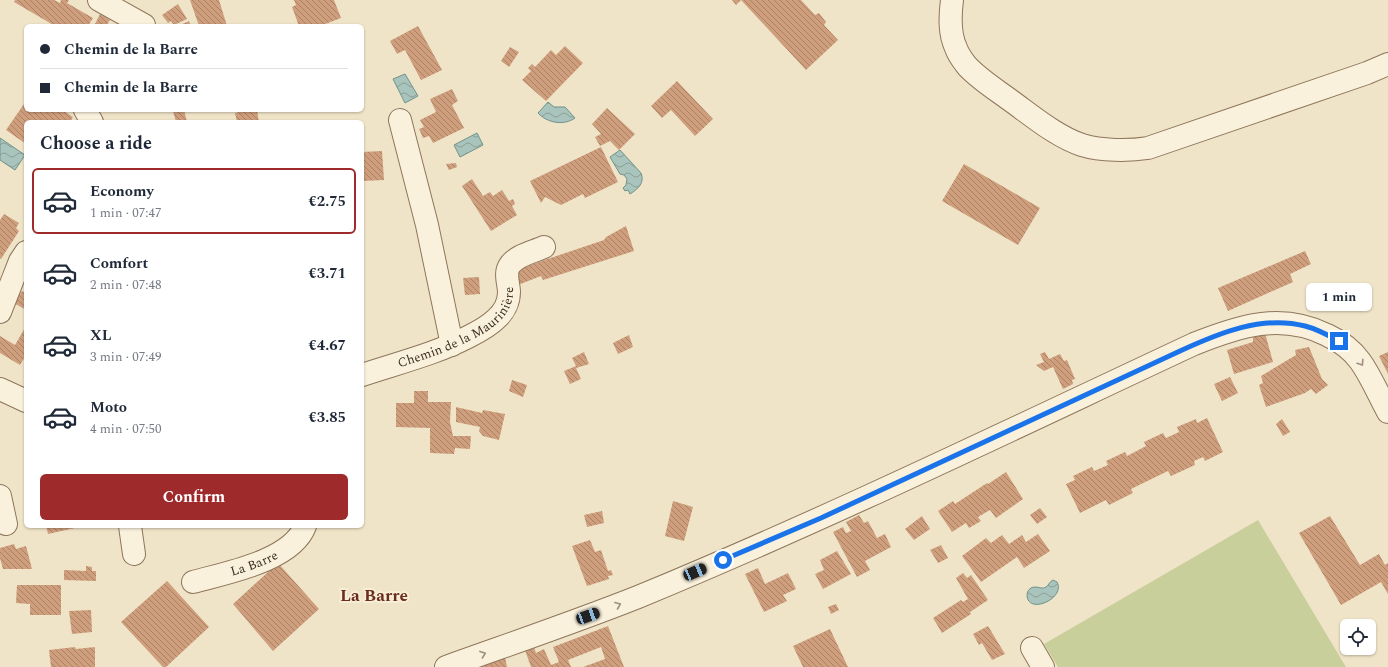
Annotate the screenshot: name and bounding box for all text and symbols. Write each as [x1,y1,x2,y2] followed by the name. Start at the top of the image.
[64,38,198,61] text: Chemin de la Barre
[64,76,198,99] text: Chemin de la Barre
[40,130,152,157] text: Choose a ride
[90,180,154,203] text: Economy
[42,183,78,219] icon: car
[308,190,346,213] text: €2.75
[90,203,162,223] text: 1 min · 07:47
[90,252,148,275] text: Comfort
[42,255,78,291] icon: car
[308,262,346,285] text: €3.71
[90,275,162,295] text: 2 min · 07:48
[1306,283,1372,311] callout: 1 min
[395,286,519,373] street label: Chemin de la Maurinière
[1322,287,1356,307] text: 1 min
[90,324,111,347] text: XL
[42,327,78,363] icon: car
[1330,332,1348,350] route end
[308,334,346,357] text: €4.67
[90,347,162,367] text: 3 min · 07:49
[1356,359,1363,366] one-way arrow
[90,396,127,419] text: Moto
[42,399,78,435] icon: car
[308,406,346,429] text: €3.85
[90,419,162,439] text: 4 min · 07:50
[40,474,348,520] button: Confirm
[228,545,282,582] street label: La Barre
[714,551,732,569] route start
[682,562,708,582] car
[340,583,408,609] district label: La Barre
[614,601,621,609] one-way arrow
[575,606,601,626] car
[1340,619,1376,655] map controls
[1340,619,1376,655] button: locate
[479,650,486,658] one-way arrow

